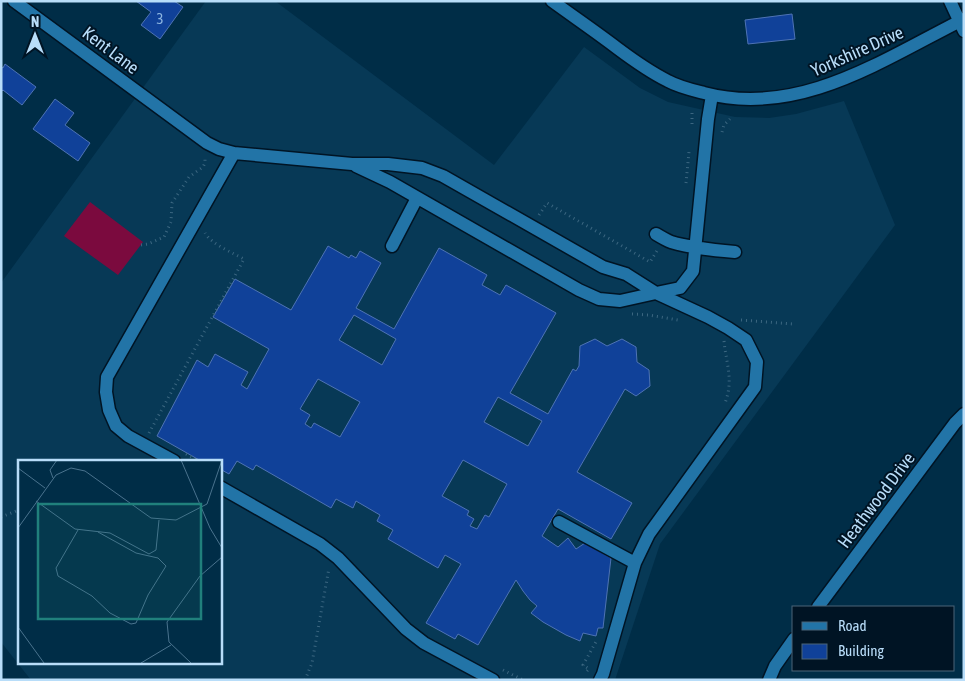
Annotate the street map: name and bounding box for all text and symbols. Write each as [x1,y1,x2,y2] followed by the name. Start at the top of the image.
[10,10,60,60] north arrow
[156,10,164,27] house number: 3
[31,14,39,30] text: N
[808,21,906,81] street label: Yorkshire Drive
[79,22,143,78] street label: Kent Lane
[833,448,919,552] street label: Heathwood Drive
[18,460,221,664] inset map
[792,606,955,671] legend
[838,617,867,634] text: Road
[838,642,884,659] text: Building

